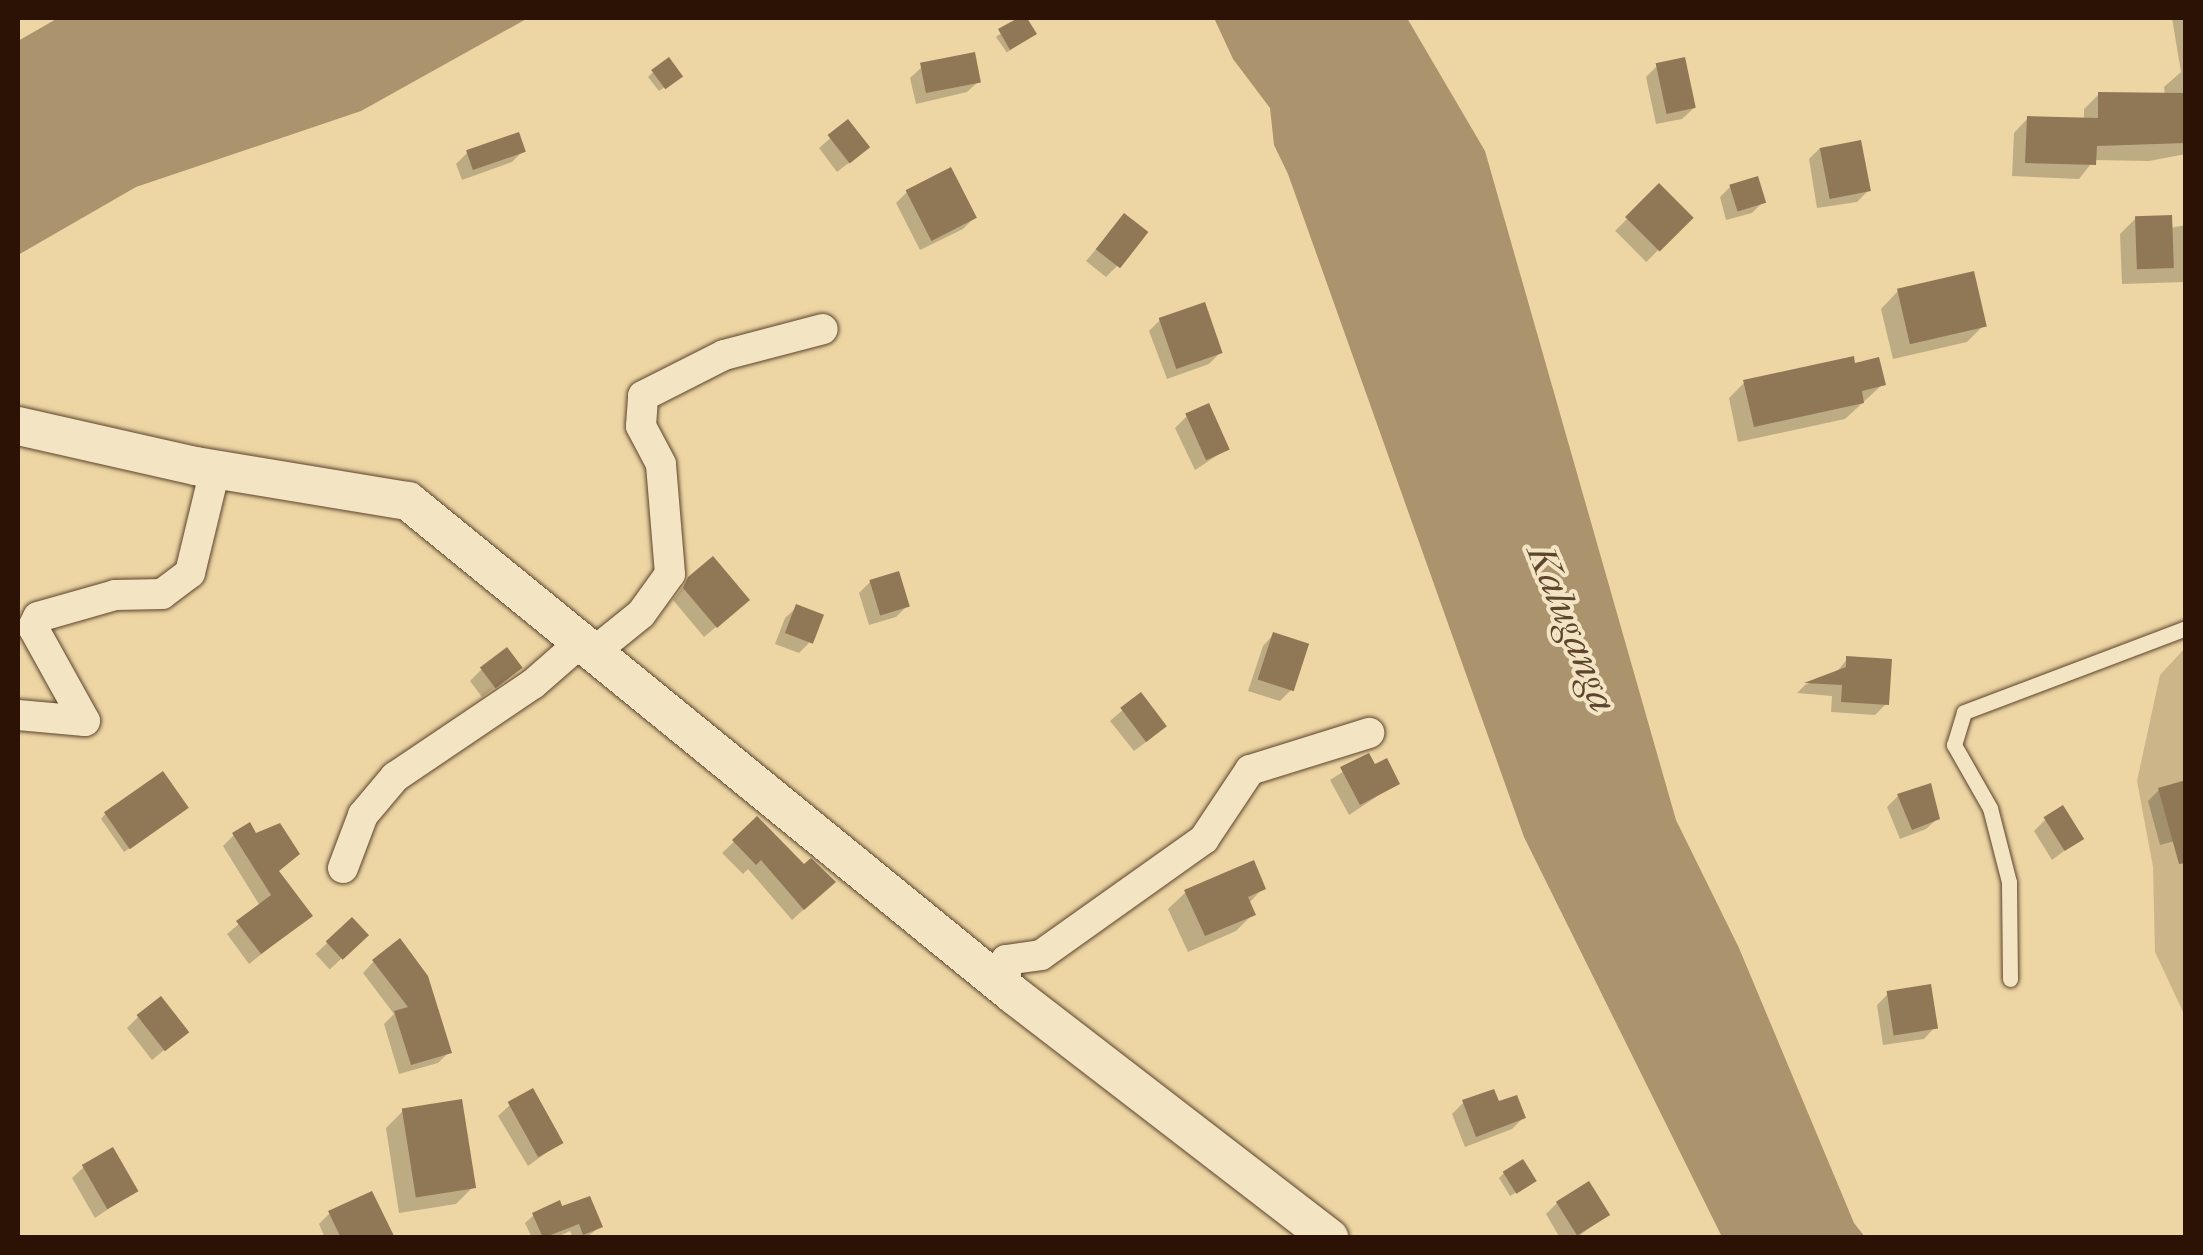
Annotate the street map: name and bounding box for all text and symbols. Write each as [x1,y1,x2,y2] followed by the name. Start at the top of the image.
[1517,537,1627,719] water label: Kaluganga

